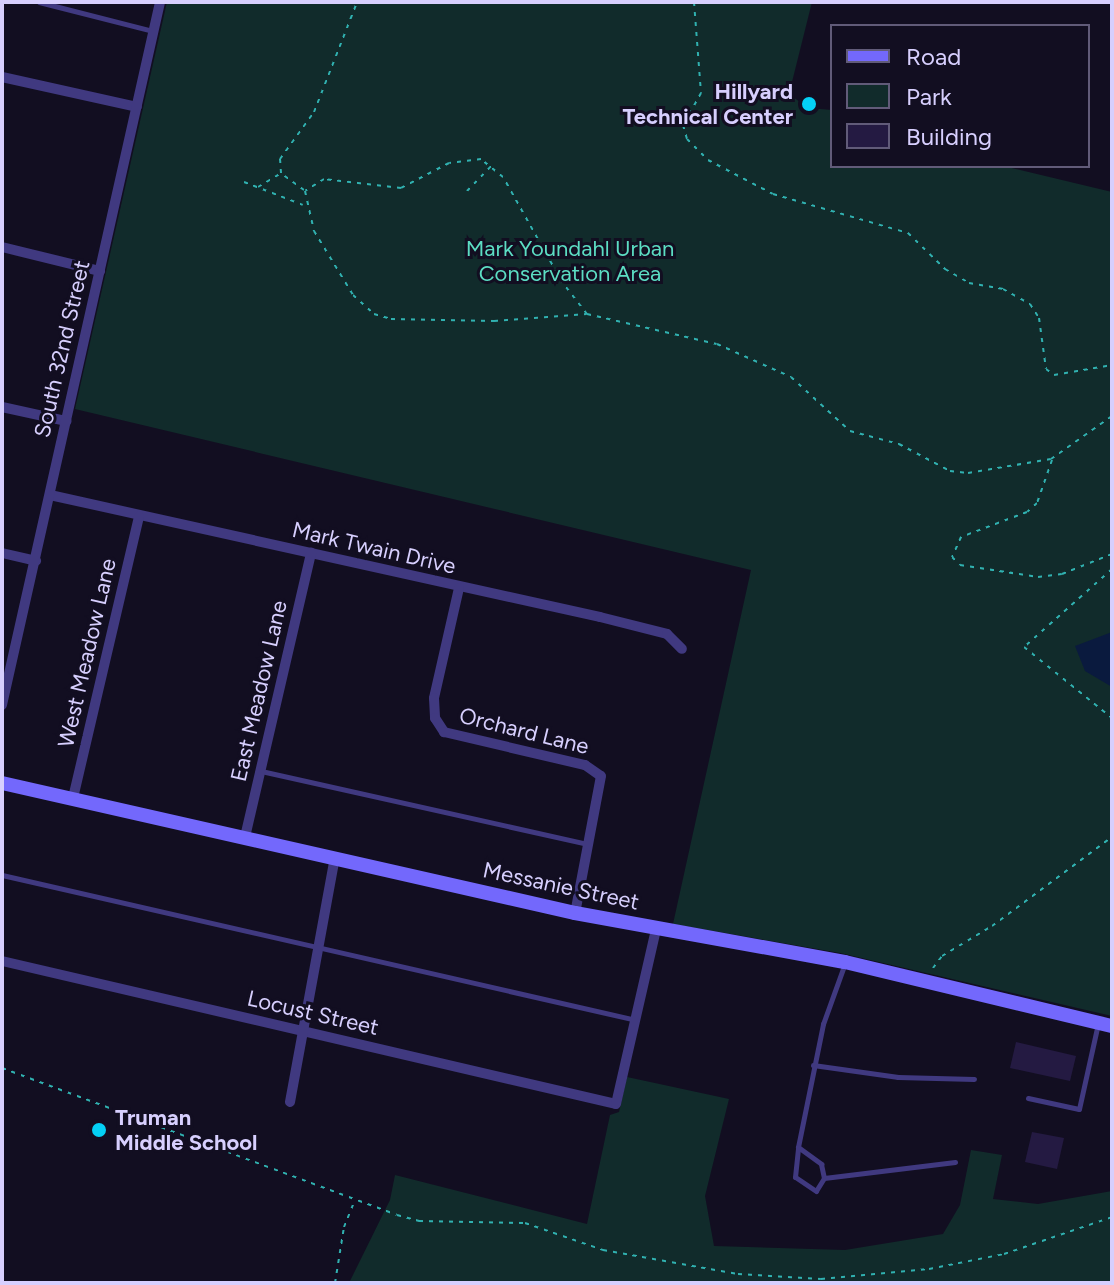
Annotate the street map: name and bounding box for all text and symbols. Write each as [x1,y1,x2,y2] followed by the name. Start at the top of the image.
[830,24,1090,168] legend
[906,42,961,71] text: Road
[622,78,793,130] place label: Hillyard Technical Center
[906,82,952,111] text: Park
[800,95,818,113] marker: Hillyard Technical Center
[906,122,992,151] text: Building
[466,235,674,286] park label: Mark Youndahl Urban Conservation Area
[29,258,95,440] street label: South 32nd Street
[290,516,458,580] street label: Mark Twain Drive
[52,556,122,750] street label: West Meadow Lane
[225,598,293,784] street label: East Meadow Lane
[456,702,592,760] street label: Orchard Lane
[481,857,641,915] street label: Messanie Street
[245,985,381,1041] street label: Locust Street
[115,1104,258,1156] place label: Truman Middle School
[90,1121,108,1139] marker: Truman Middle School

